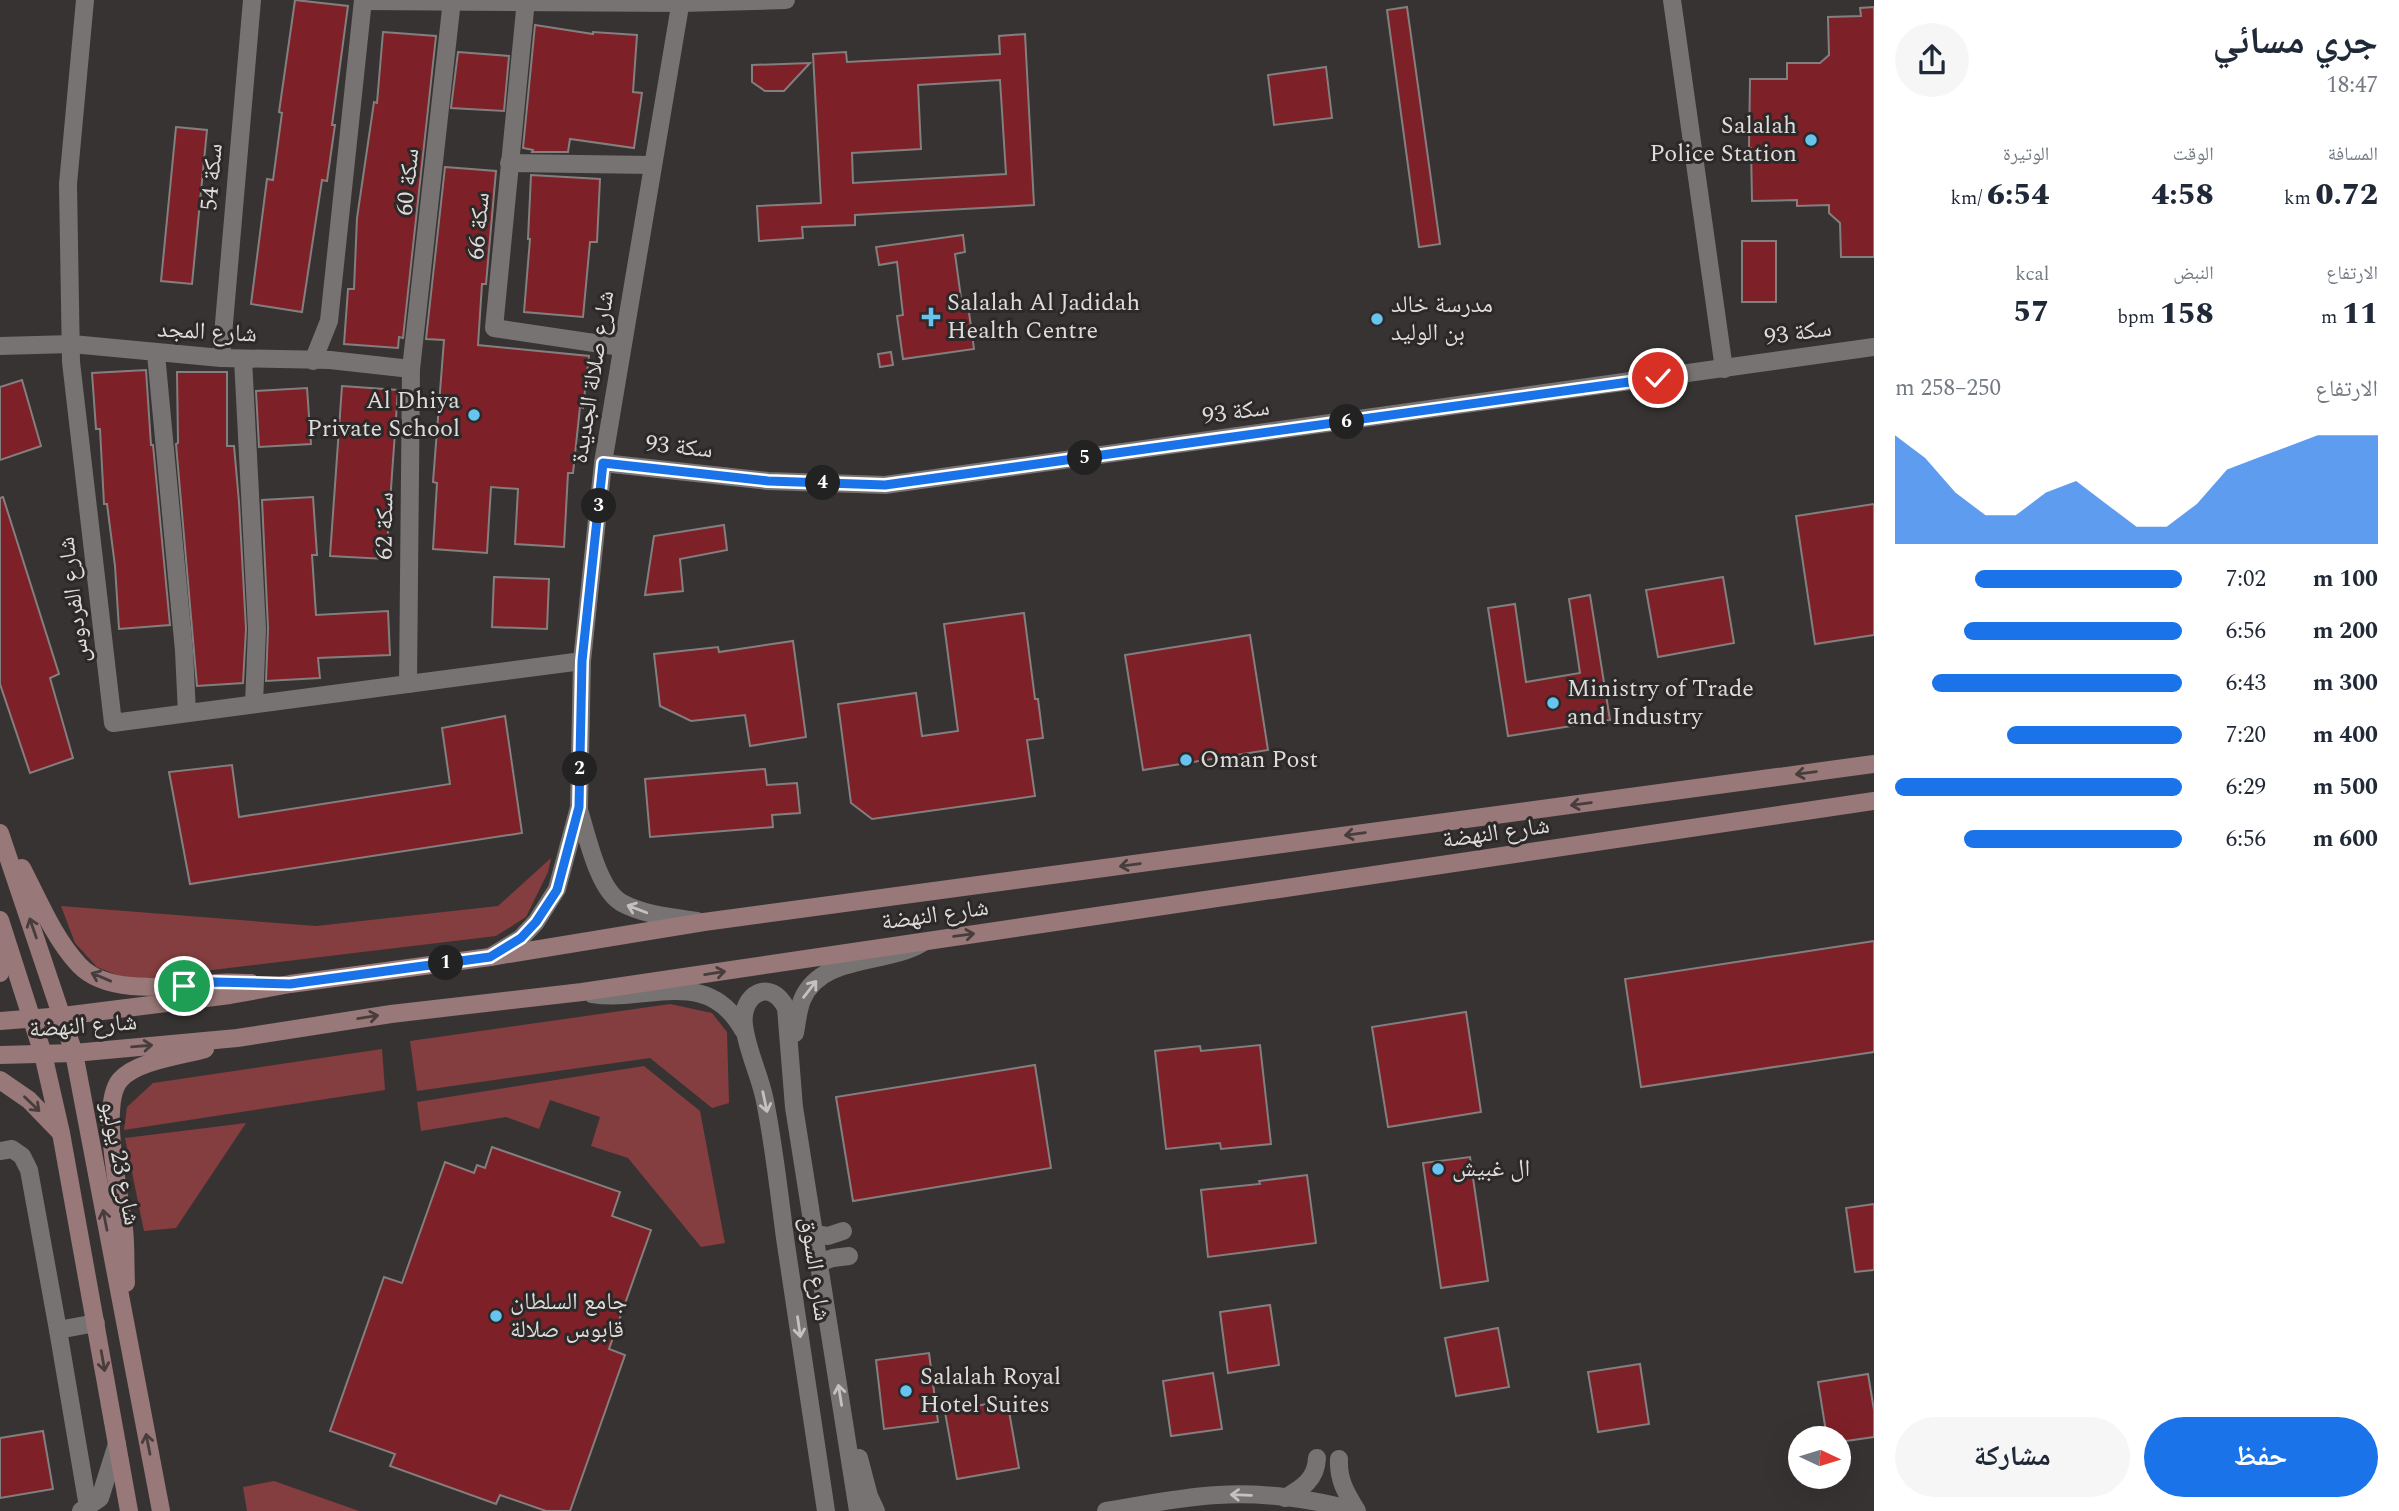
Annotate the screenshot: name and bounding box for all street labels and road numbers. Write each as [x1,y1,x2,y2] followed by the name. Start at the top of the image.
[191,142,233,212] street label: سكة 54
[387,146,429,218] street label: سكة 60
[458,191,500,261] street label: سكة 66
[562,288,624,466] street label: شارع صلالة الجديدة
[1762,310,1834,356] street label: سكة 93
[156,311,258,353] street label: شارع المجد
[1200,389,1272,435] street label: سكة 93
[643,426,715,468] street label: سكة 93
[366,492,404,560] street label: سكة 62
[48,535,100,665] street label: شارع الفردوس
[1440,808,1552,858] street label: شارع النهضة
[879,890,991,940] street label: شارع النهضة
[28,1004,138,1048] street label: شارع النهضة
[90,1098,150,1228] street label: شارع 23 يوليو
[790,1214,840,1324] street label: شارع السوق

